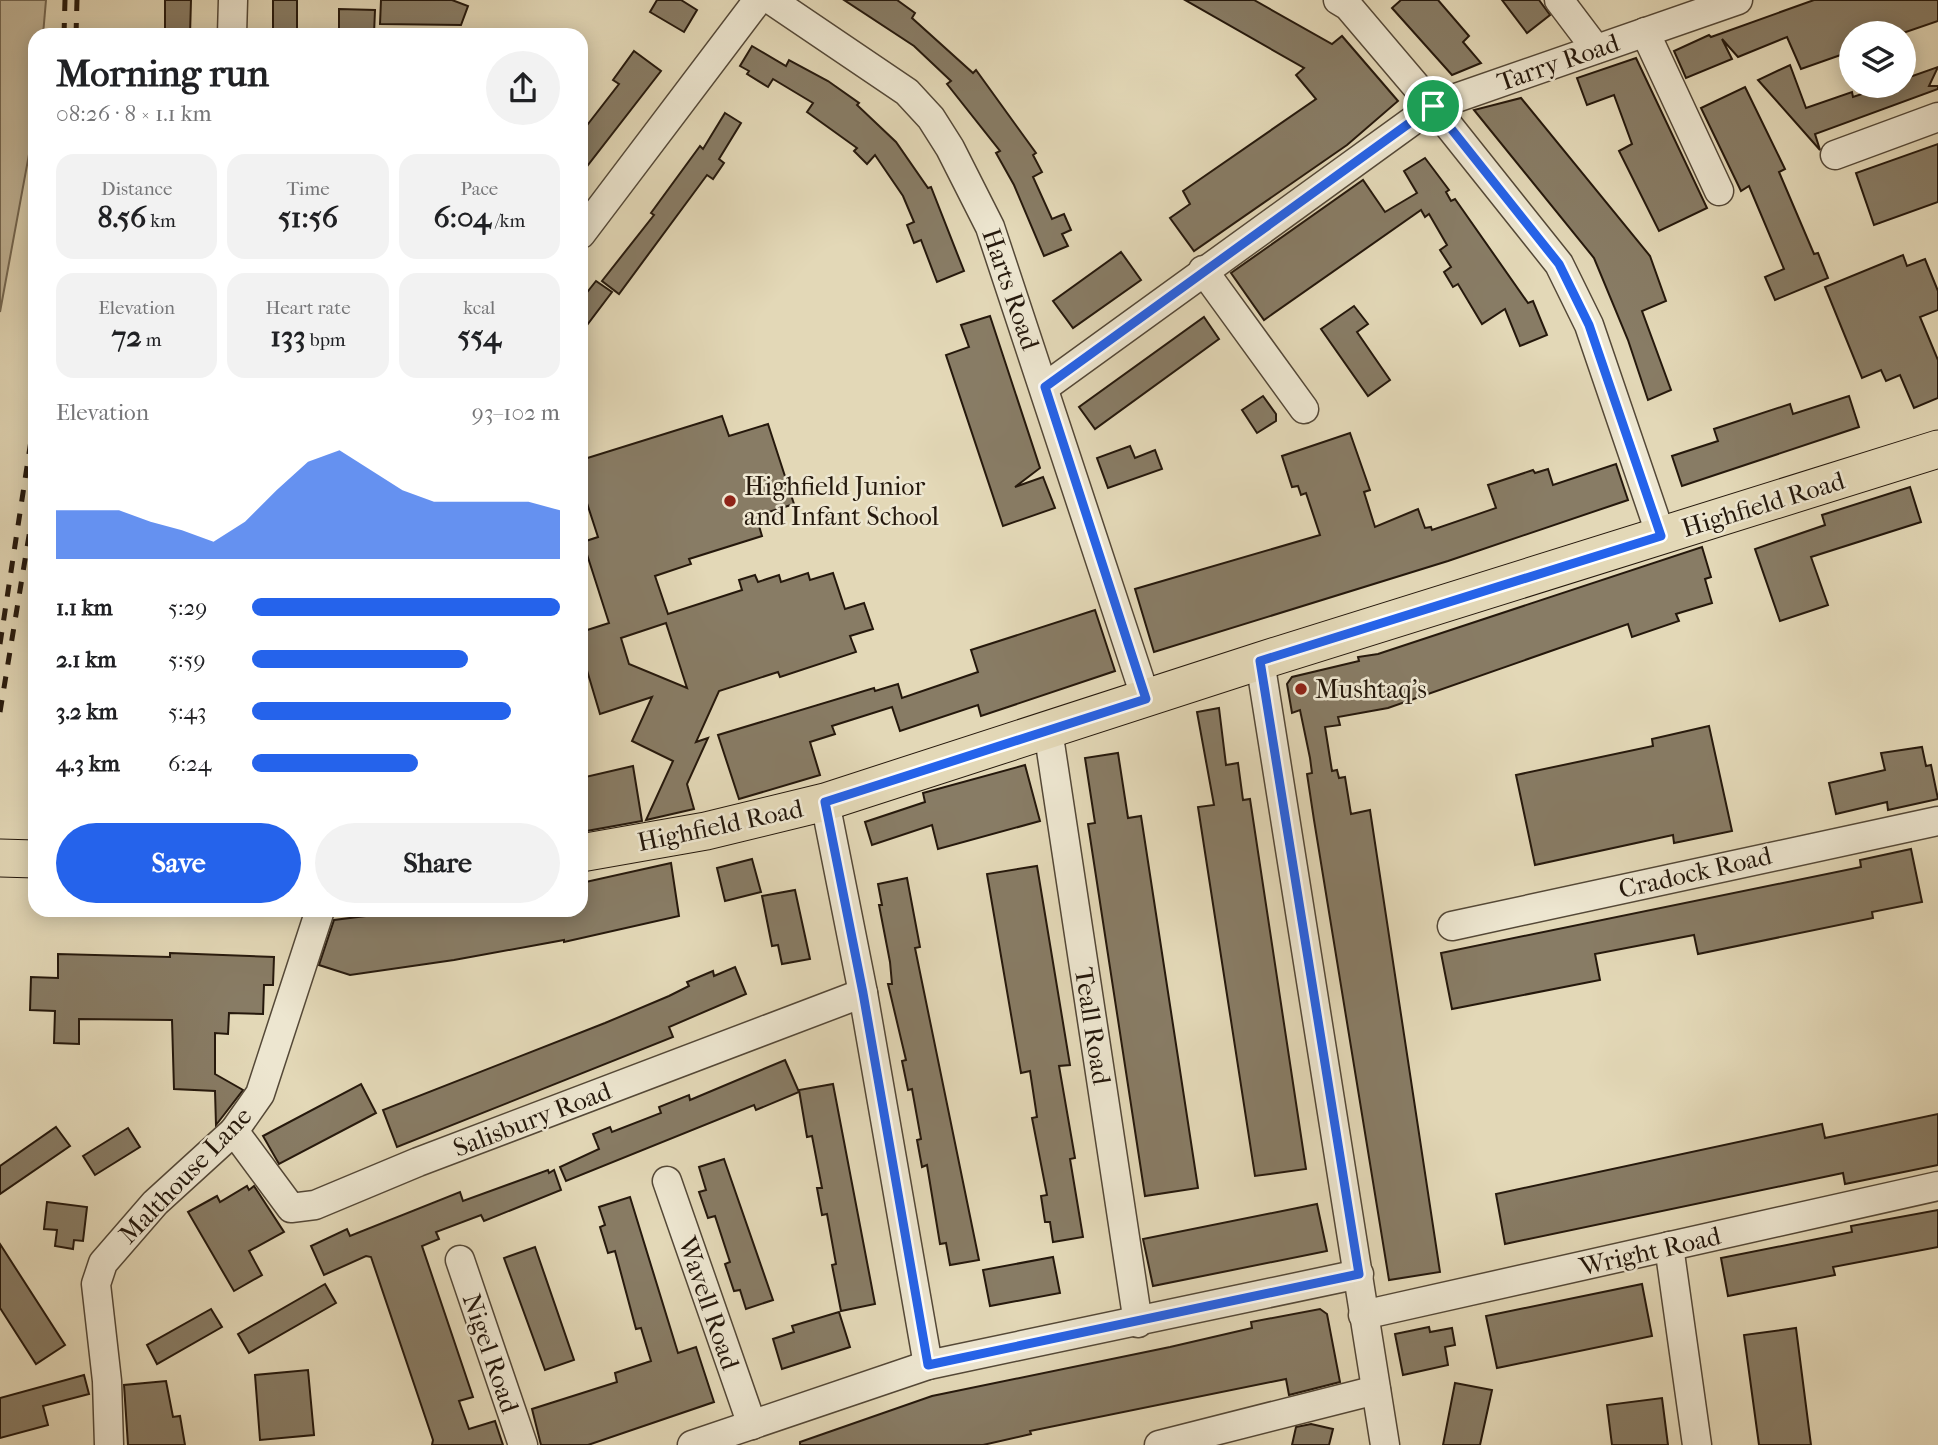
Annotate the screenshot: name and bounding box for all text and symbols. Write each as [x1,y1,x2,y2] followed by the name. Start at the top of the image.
[1839,21,1916,98] map controls
[1839,21,1916,98] button: layers
[1493,27,1624,98] street label: Tarry Road
[56,51,269,96] text: Morning run
[486,51,560,125] button: share
[1403,76,1463,136] pin
[1414,87,1452,125] icon: arrive
[56,100,212,127] text: 08:26 · 8 × 1.1 km
[101,178,172,200] text: Distance
[286,178,330,200] text: Time
[460,178,498,200] text: Pace
[97,200,146,235] text: 8.56
[278,200,338,235] text: 51:56
[433,200,491,235] text: 6:04
[146,210,176,232] text: km
[491,210,525,232] text: /km
[975,224,1046,355] street label: Harts Road
[98,297,175,319] text: Elevation
[265,297,351,319] text: Heart rate
[463,297,495,319] text: kcal
[112,319,142,354] text: 72
[270,319,306,354] text: 133
[458,319,501,354] text: 554
[142,329,162,351] text: m
[306,329,346,351] text: bpm
[56,399,149,426] text: Elevation
[472,399,560,426] text: 93–102 m
[1678,465,1849,544] street label: Highfield Road
[744,471,939,532] place label: Highfield Junior and Infant School
[722,493,738,509] marker: Highfield Junior and Infant School
[56,594,113,621] text: 1.1 km
[168,594,207,621] text: 5:29
[56,646,116,673] text: 2.1 km
[168,646,206,673] text: 5:59
[1315,674,1427,705] place label: Mushtaq's
[1293,681,1309,697] marker: Mushtaq's
[56,698,118,725] text: 3.2 km
[168,698,207,725] text: 5:43
[56,750,120,777] text: 4.3 km
[168,750,211,777] text: 6:24
[634,793,807,858] street label: Highfield Road
[56,823,301,903] button: Save
[315,823,560,903] button: Share
[1616,840,1775,905] street label: Cradock Road
[1068,965,1117,1088] street label: Teall Road
[449,1075,616,1164] street label: Salisbury Road
[112,1100,258,1250] street label: Malthouse Lane
[1576,1220,1724,1283] street label: Wright Road
[671,1232,746,1374] street label: Wavell Road
[456,1289,526,1418] street label: Nigel Road

